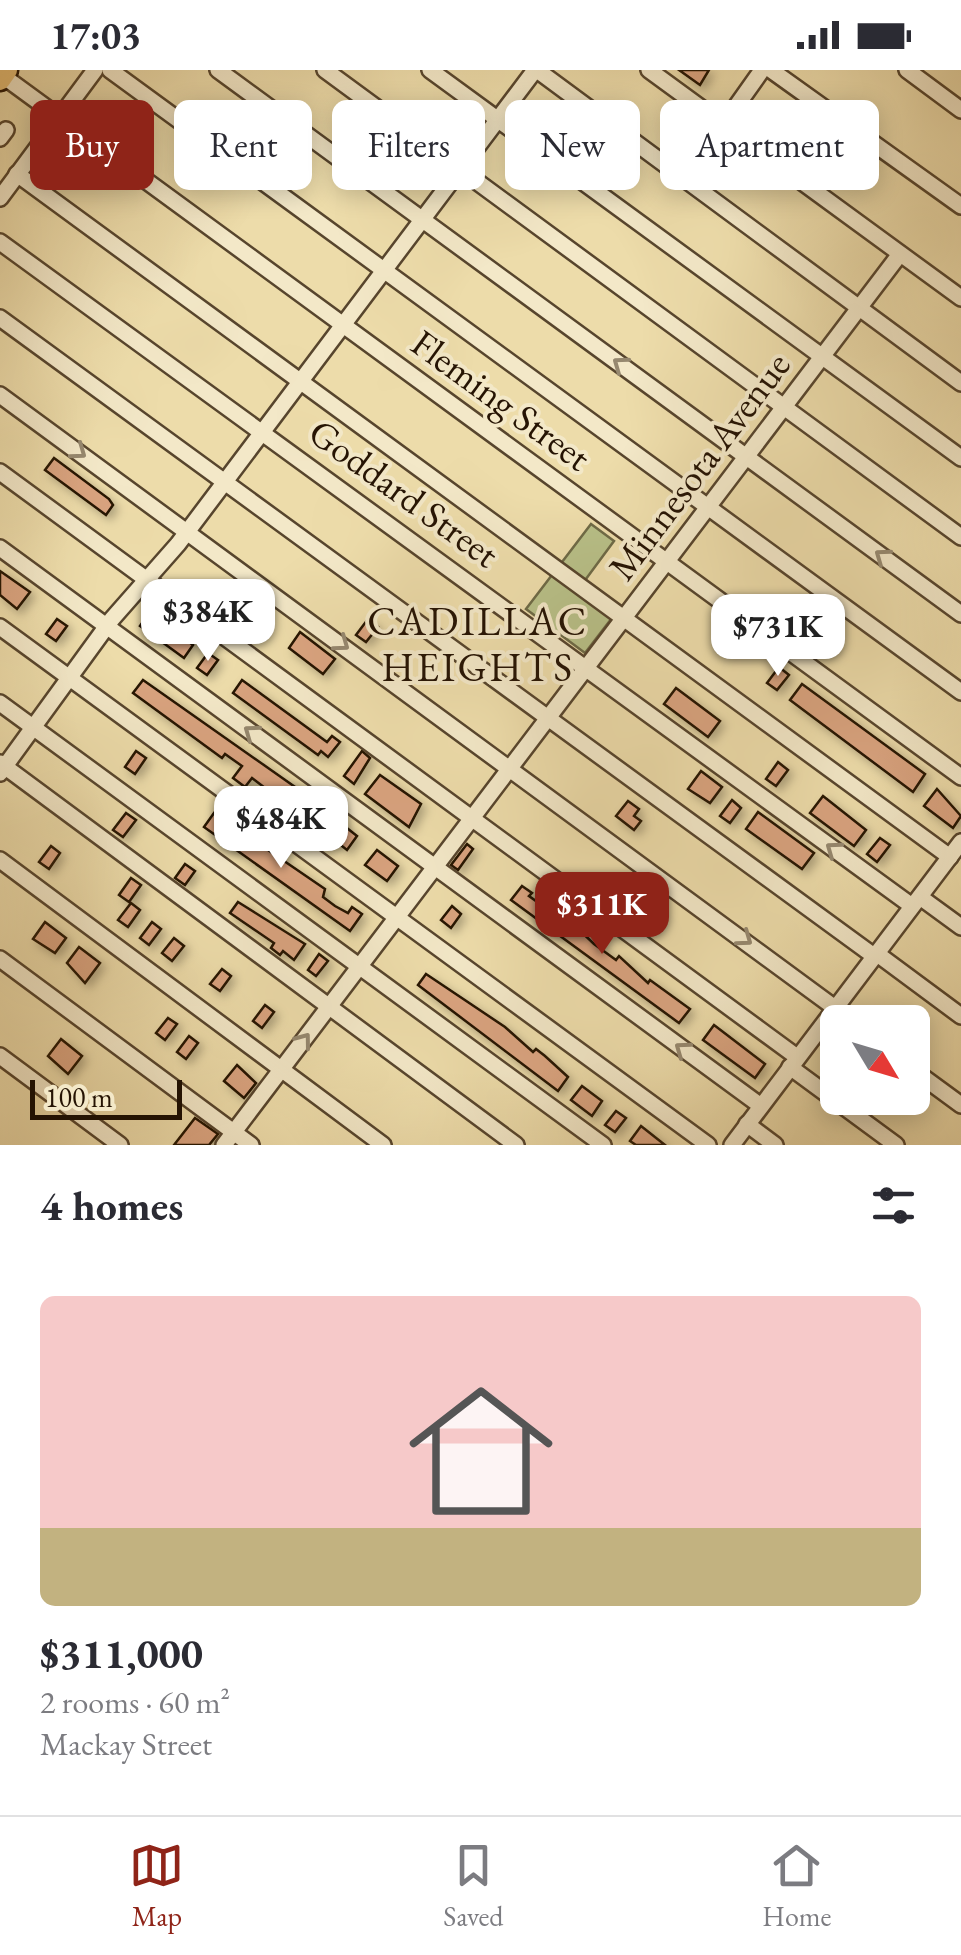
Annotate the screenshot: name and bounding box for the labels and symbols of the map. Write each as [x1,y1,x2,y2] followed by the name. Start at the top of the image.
[402,318,601,481] street label: Fleming Street
[597,342,800,590] street label: Minnesota Avenue
[613,359,631,376] one-way arrow
[300,407,509,578] street label: Goddard Street
[68,441,86,458] one-way arrow
[875,550,893,568] one-way arrow
[138,579,278,664] pin: $384K
[708,594,848,679] pin: $731K
[367,595,589,693] district label: CADILLAC HEIGHTS
[331,632,349,649] one-way arrow
[244,727,262,744] one-way arrow
[211,786,351,871] pin: $484K
[826,842,845,861] one-way arrow
[532,872,672,957] pin: $311K
[734,928,752,945] one-way arrow
[820,1005,930,1115] north arrow
[292,1033,310,1051] one-way arrow
[675,1043,693,1060] one-way arrow
[30,1075,182,1120] scale bar

